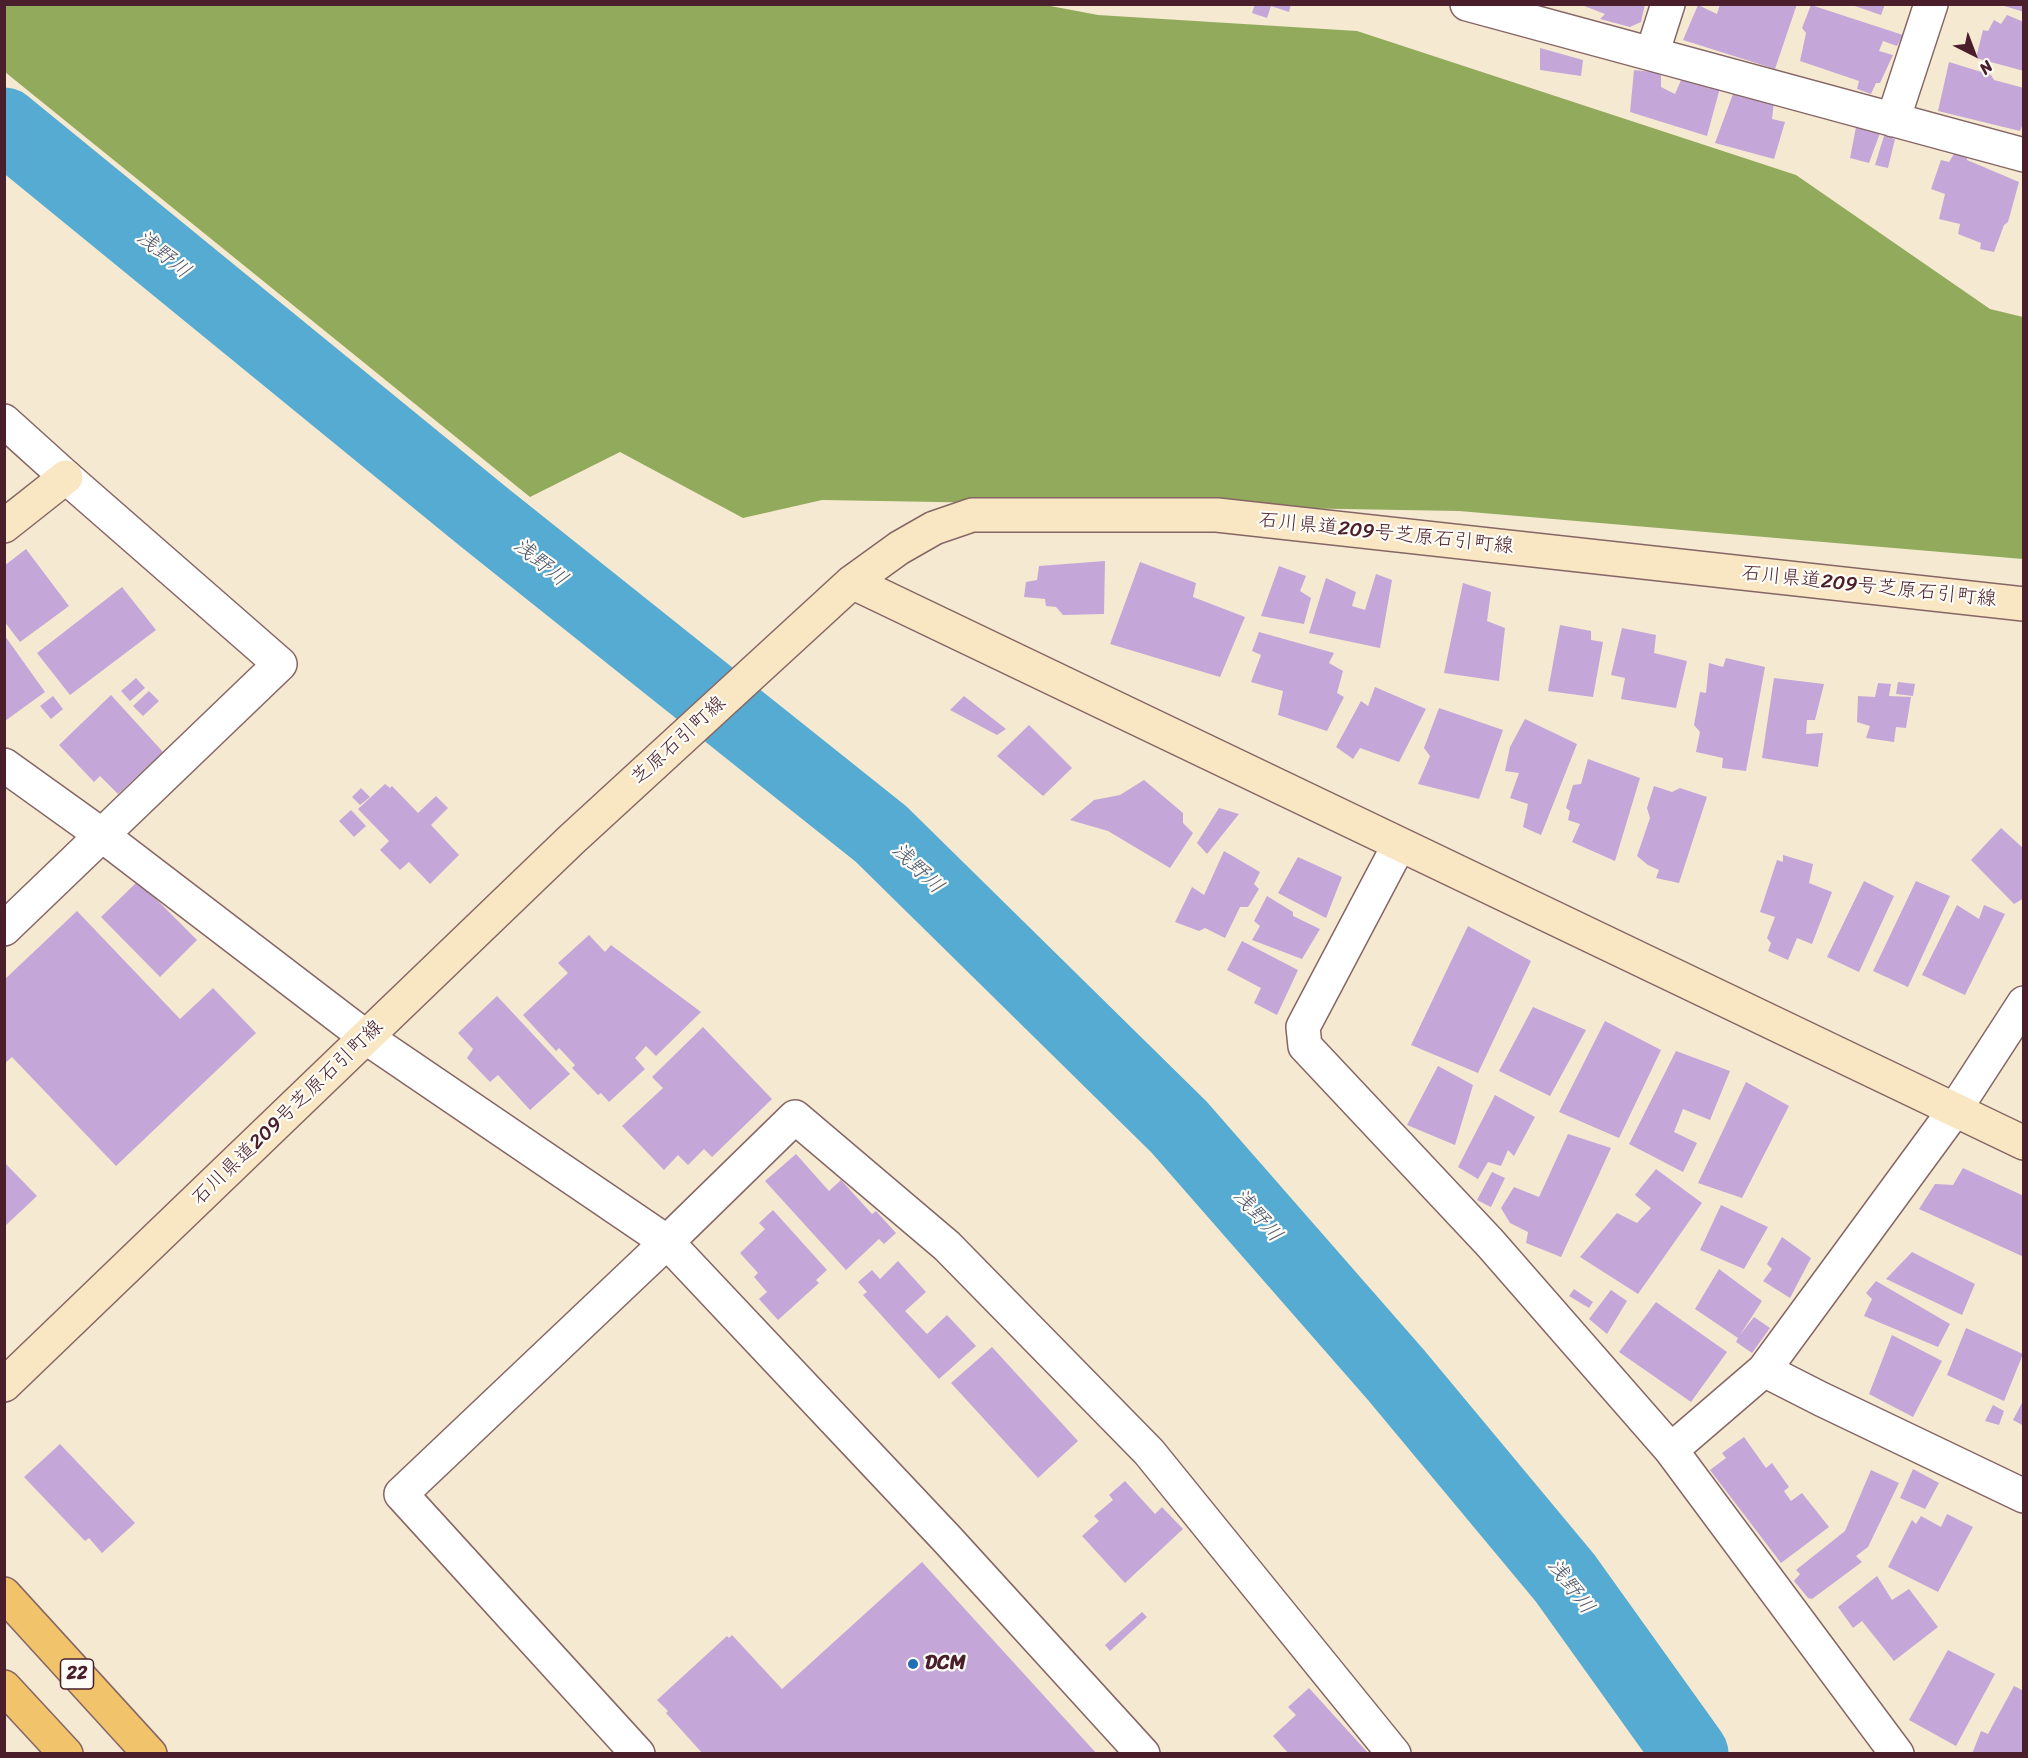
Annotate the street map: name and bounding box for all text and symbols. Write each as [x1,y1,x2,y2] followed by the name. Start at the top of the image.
[1944,24,2004,84] north arrow
[1973,53,2000,82] text: N
[131,225,195,285] water label: 浅野川
[1257,509,1515,559] street label: 石川県道209号芝原石引町線
[508,533,572,593] water label: 浅野川
[1740,562,1998,612] street label: 石川県道209号芝原石引町線
[627,691,731,791] street label: 芝原石引町線
[886,838,948,900] water label: 浅野川
[187,1015,389,1211] street label: 石川県道209号芝原石引町線
[1227,1184,1287,1248] water label: 浅野川
[1541,1554,1599,1620] water label: 浅野川
[925,1652,966,1676] place label: DCM
[906,1657,920,1671] marker: DCM
[60,1659,94,1689] road number: 22

